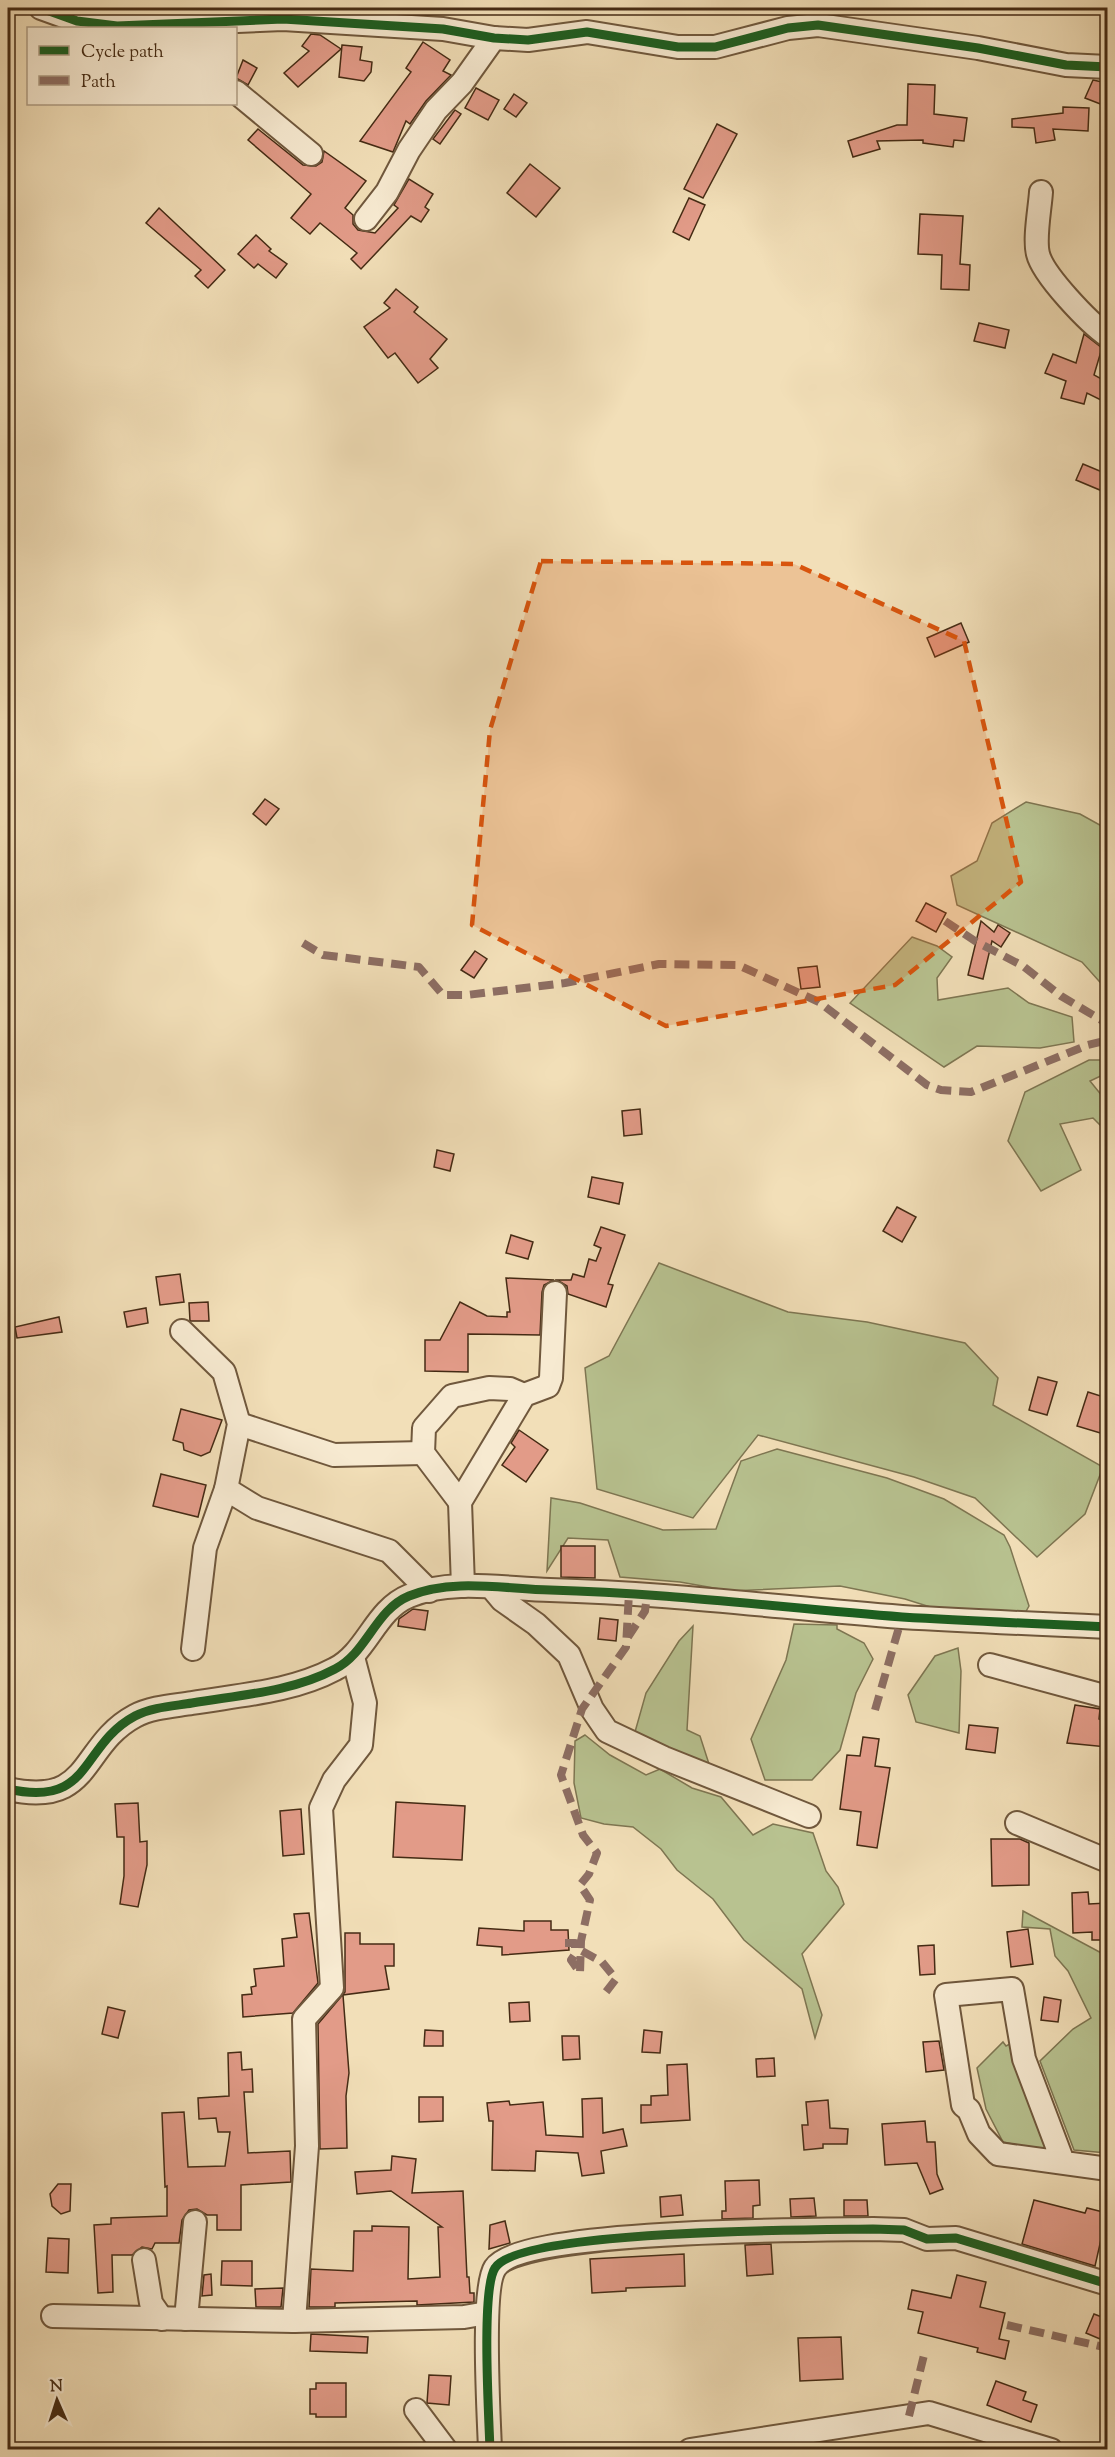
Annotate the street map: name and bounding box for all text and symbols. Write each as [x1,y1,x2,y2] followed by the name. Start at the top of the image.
[27,27,237,105] legend
[81,40,164,66] text: Cycle path
[81,70,116,96] text: Path
[27,2370,87,2430] north arrow
[49,2376,64,2399] text: N

